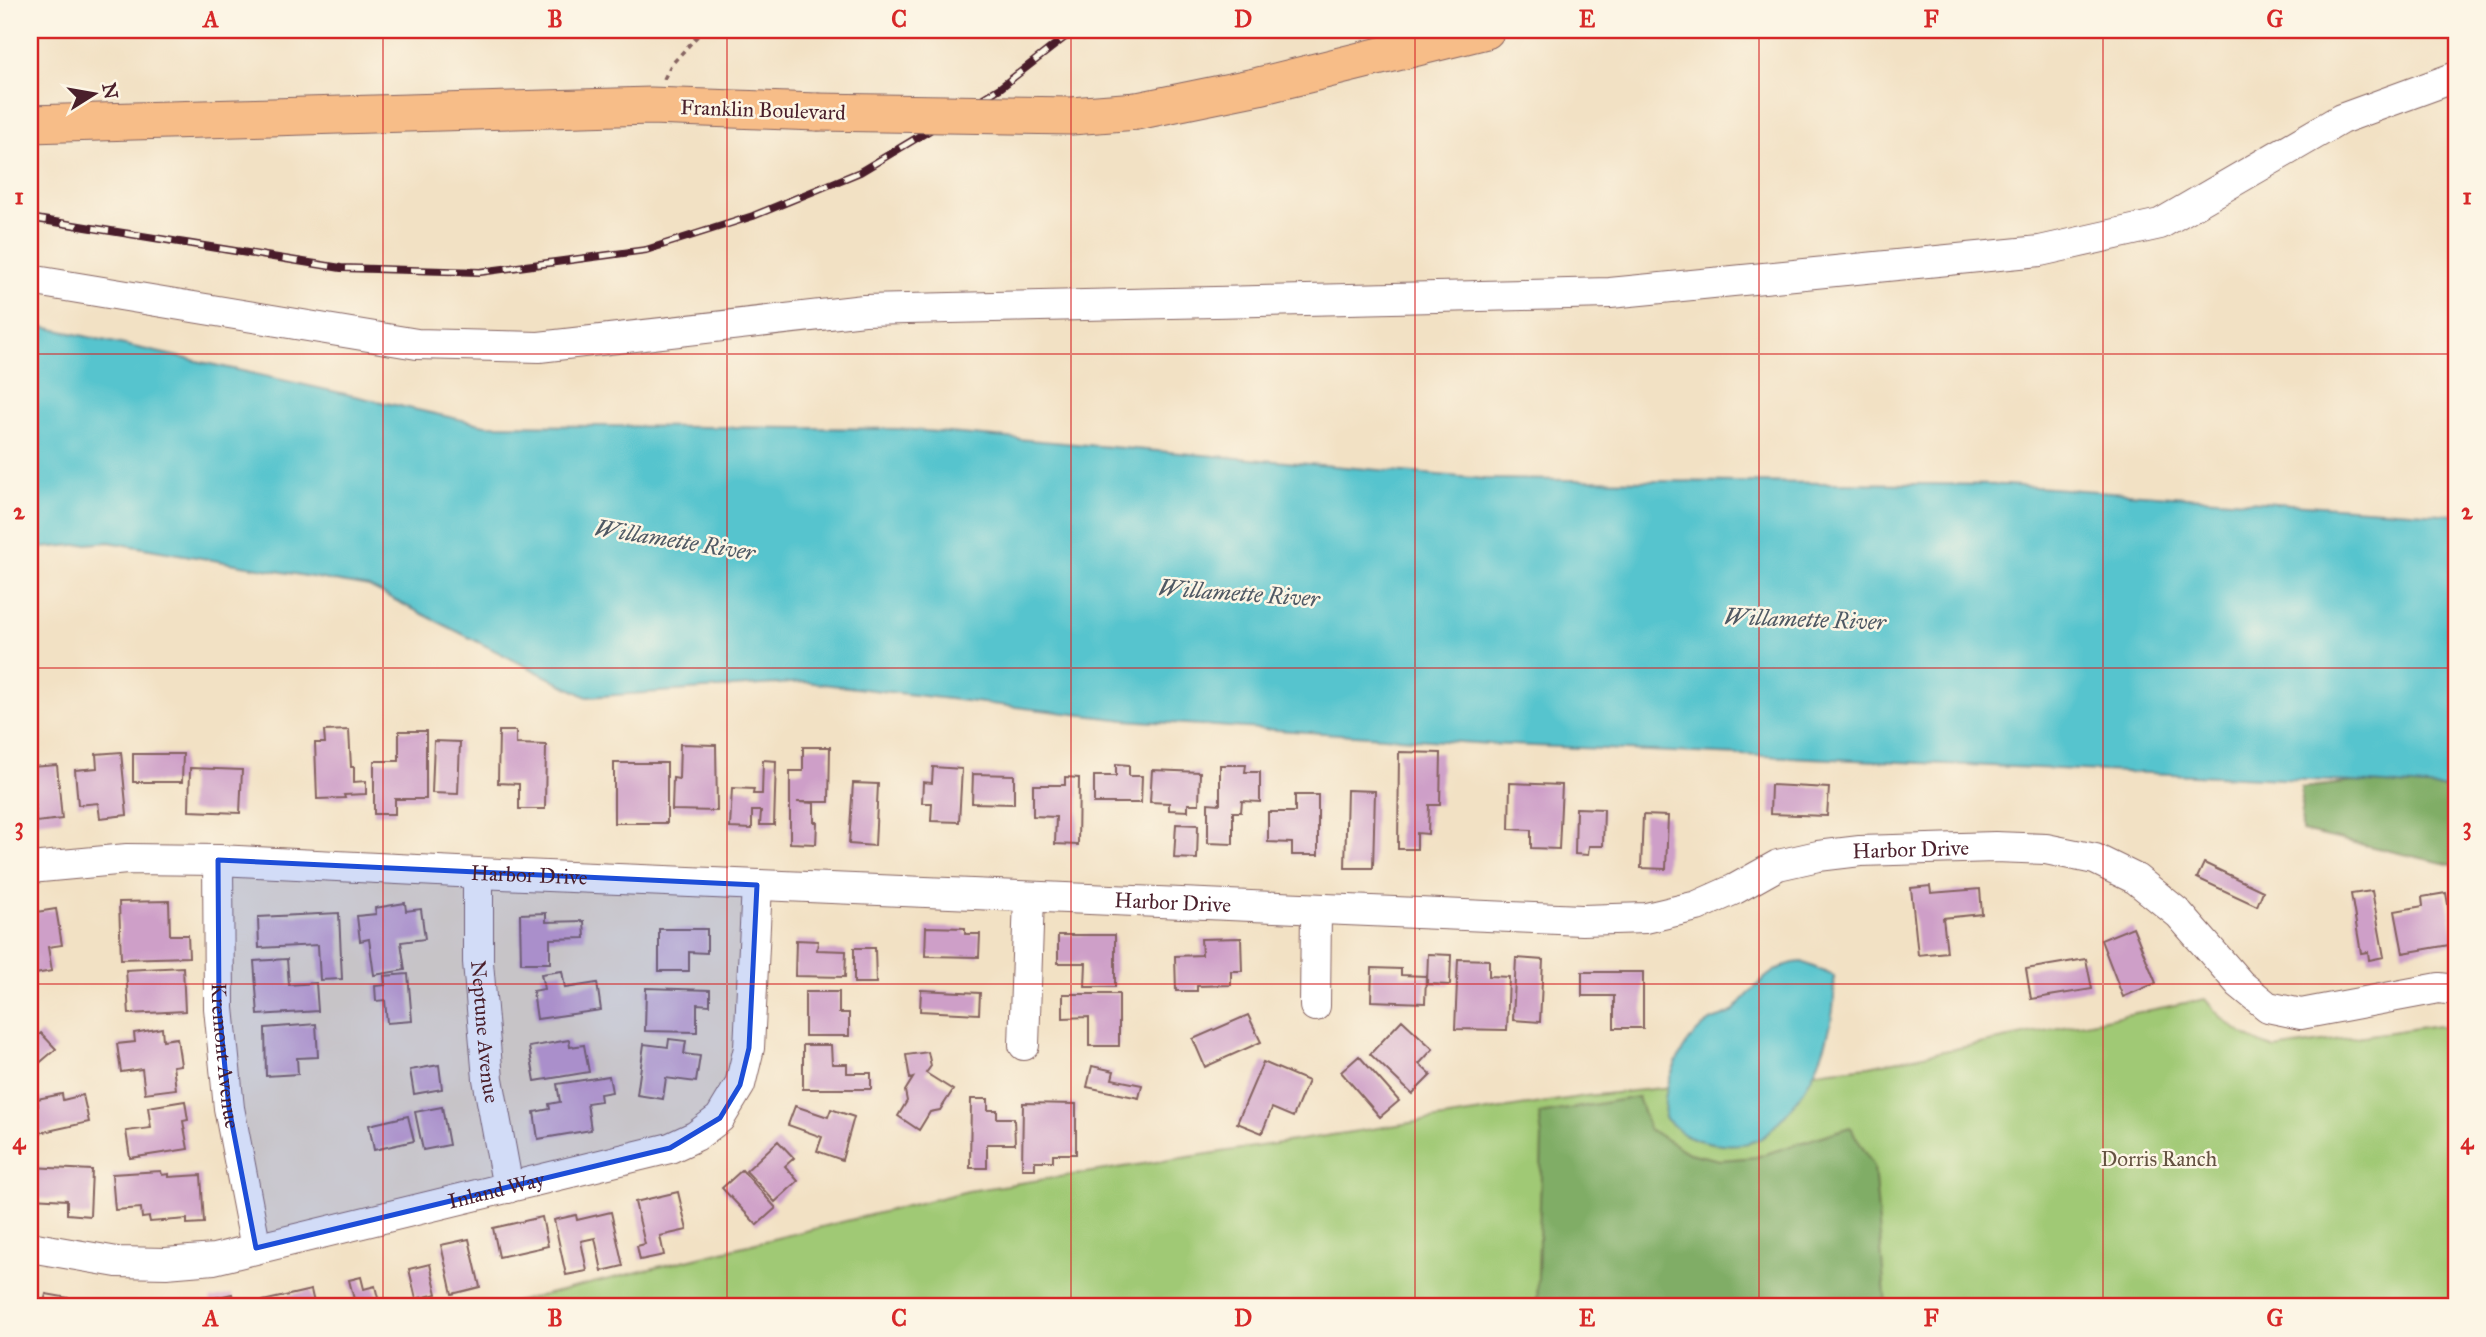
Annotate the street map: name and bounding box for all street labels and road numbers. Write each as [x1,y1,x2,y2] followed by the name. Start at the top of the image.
[680,94,847,126] street label: Franklin Boulevard
[1852,835,1970,864] street label: Harbor Drive
[470,860,588,891] street label: Harbor Drive
[1114,887,1232,918] street label: Harbor Drive
[465,959,505,1105] street label: Neptune Avenue
[206,983,246,1131] street label: Kremont Avenue
[445,1166,548,1215] street label: Inland Way

